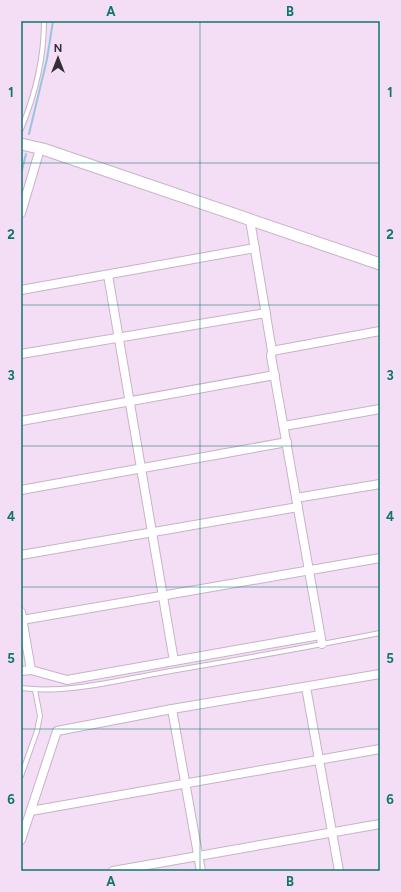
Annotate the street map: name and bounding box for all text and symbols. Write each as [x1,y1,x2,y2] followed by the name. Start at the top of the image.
[106,4,116,19] text: A
[286,4,294,19] text: B
[38,38,78,78] north arrow
[54,42,62,55] text: N
[8,85,14,100] text: 1
[387,85,393,100] text: 1
[7,227,15,242] text: 2
[386,227,394,242] text: 2
[7,368,15,383] text: 3
[386,368,394,383] text: 3
[7,509,15,524] text: 4
[386,509,394,524] text: 4
[7,651,15,666] text: 5
[386,651,394,666] text: 5
[7,792,15,807] text: 6
[386,792,394,807] text: 6
[106,874,116,889] text: A
[286,874,294,889] text: B

